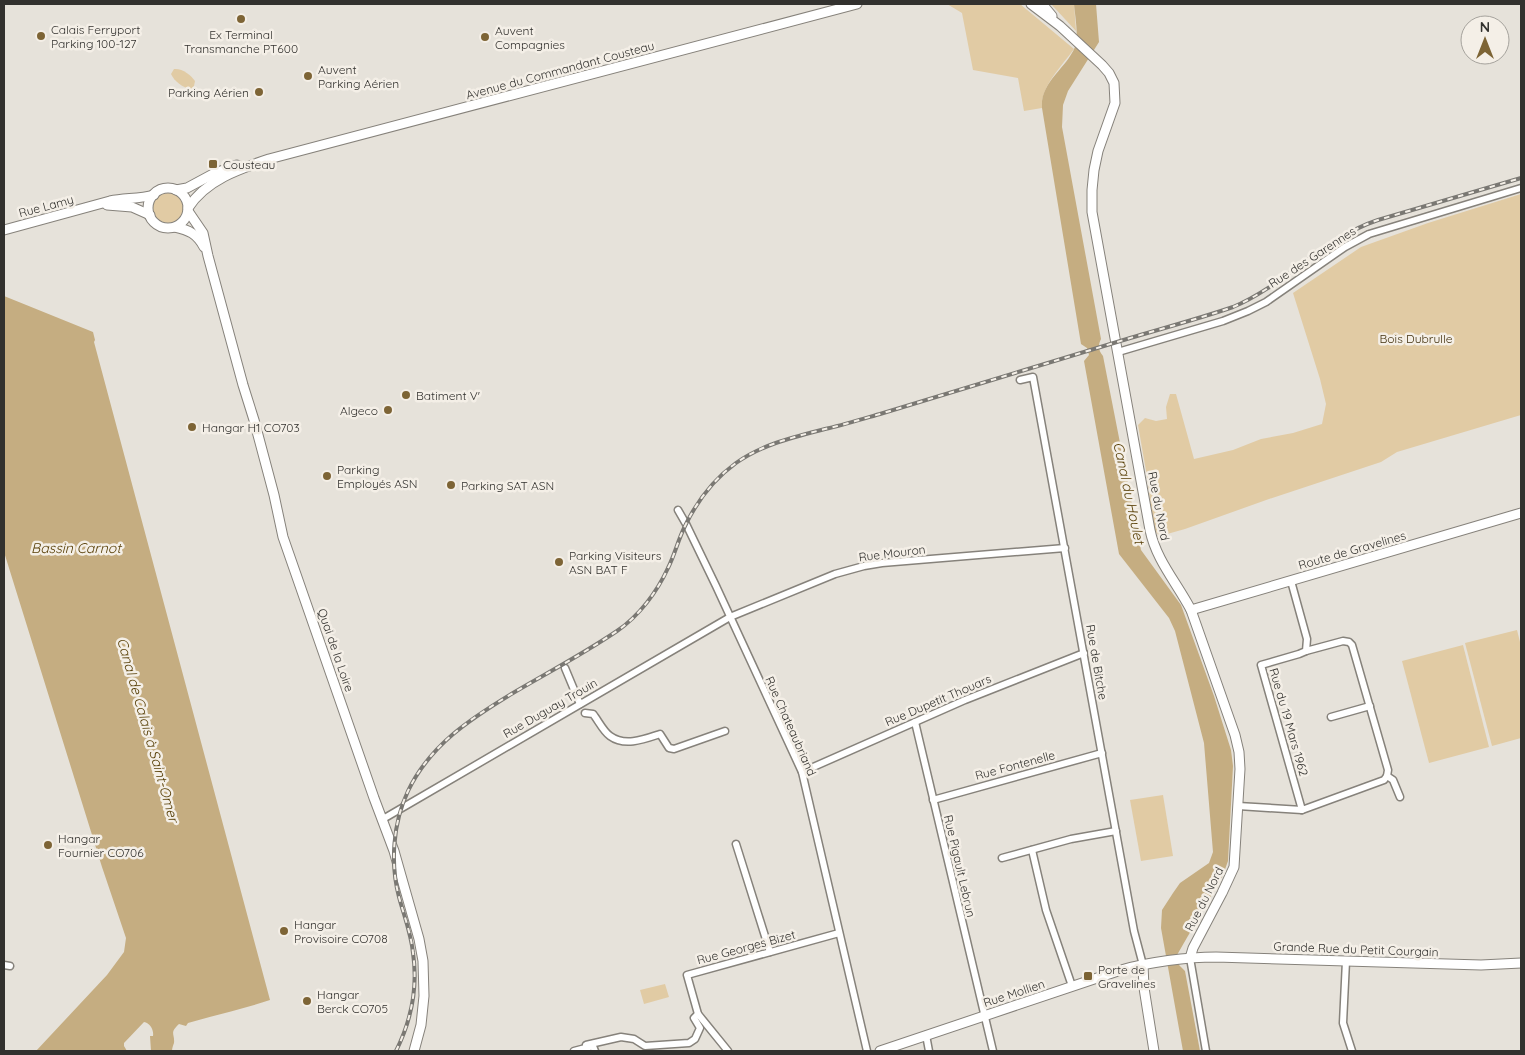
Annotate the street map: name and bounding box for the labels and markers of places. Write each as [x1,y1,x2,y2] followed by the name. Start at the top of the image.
[235,13,247,25] marker: Ex Terminal Transmanche PT600
[51,22,140,51] place label: Calais Ferryport Parking 100-127
[495,23,565,52] place label: Auvent Compagnies
[184,27,298,56] place label: Ex Terminal Transmanche PT600
[35,30,47,42] marker: Calais Ferryport Parking 100-127
[479,31,491,43] marker: Auvent Compagnies
[318,62,399,91] place label: Auvent Parking Aérien
[302,70,314,82] marker: Auvent Parking Aérien
[168,85,249,100] place label: Parking Aérien
[253,86,265,98] marker: Parking Aérien
[223,157,275,172] place label: Cousteau
[207,158,219,170] marker: Cousteau
[416,388,480,403] place label: Batiment V'
[400,389,412,401] marker: Batiment V'
[340,403,378,418] place label: Algeco
[382,404,394,416] marker: Algeco
[202,420,300,435] place label: Hangar H1 CO703
[186,421,198,433] marker: Hangar H1 CO703
[337,462,418,491] place label: Parking Employés ASN
[321,470,333,482] marker: Parking Employés ASN
[461,478,554,493] place label: Parking SAT ASN
[445,479,457,491] marker: Parking SAT ASN
[569,548,662,577] place label: Parking Visiteurs ASN BAT F
[553,556,565,568] marker: Parking Visiteurs ASN BAT F
[58,831,144,860] place label: Hangar Fournier CO706
[42,839,54,851] marker: Hangar Fournier CO706
[294,917,388,946] place label: Hangar Provisoire CO708
[278,925,290,937] marker: Hangar Provisoire CO708
[1098,962,1156,991] place label: Porte de Gravelines
[1082,970,1094,982] marker: Porte de Gravelines
[317,987,388,1016] place label: Hangar Berck CO705
[301,995,313,1007] marker: Hangar Berck CO705

